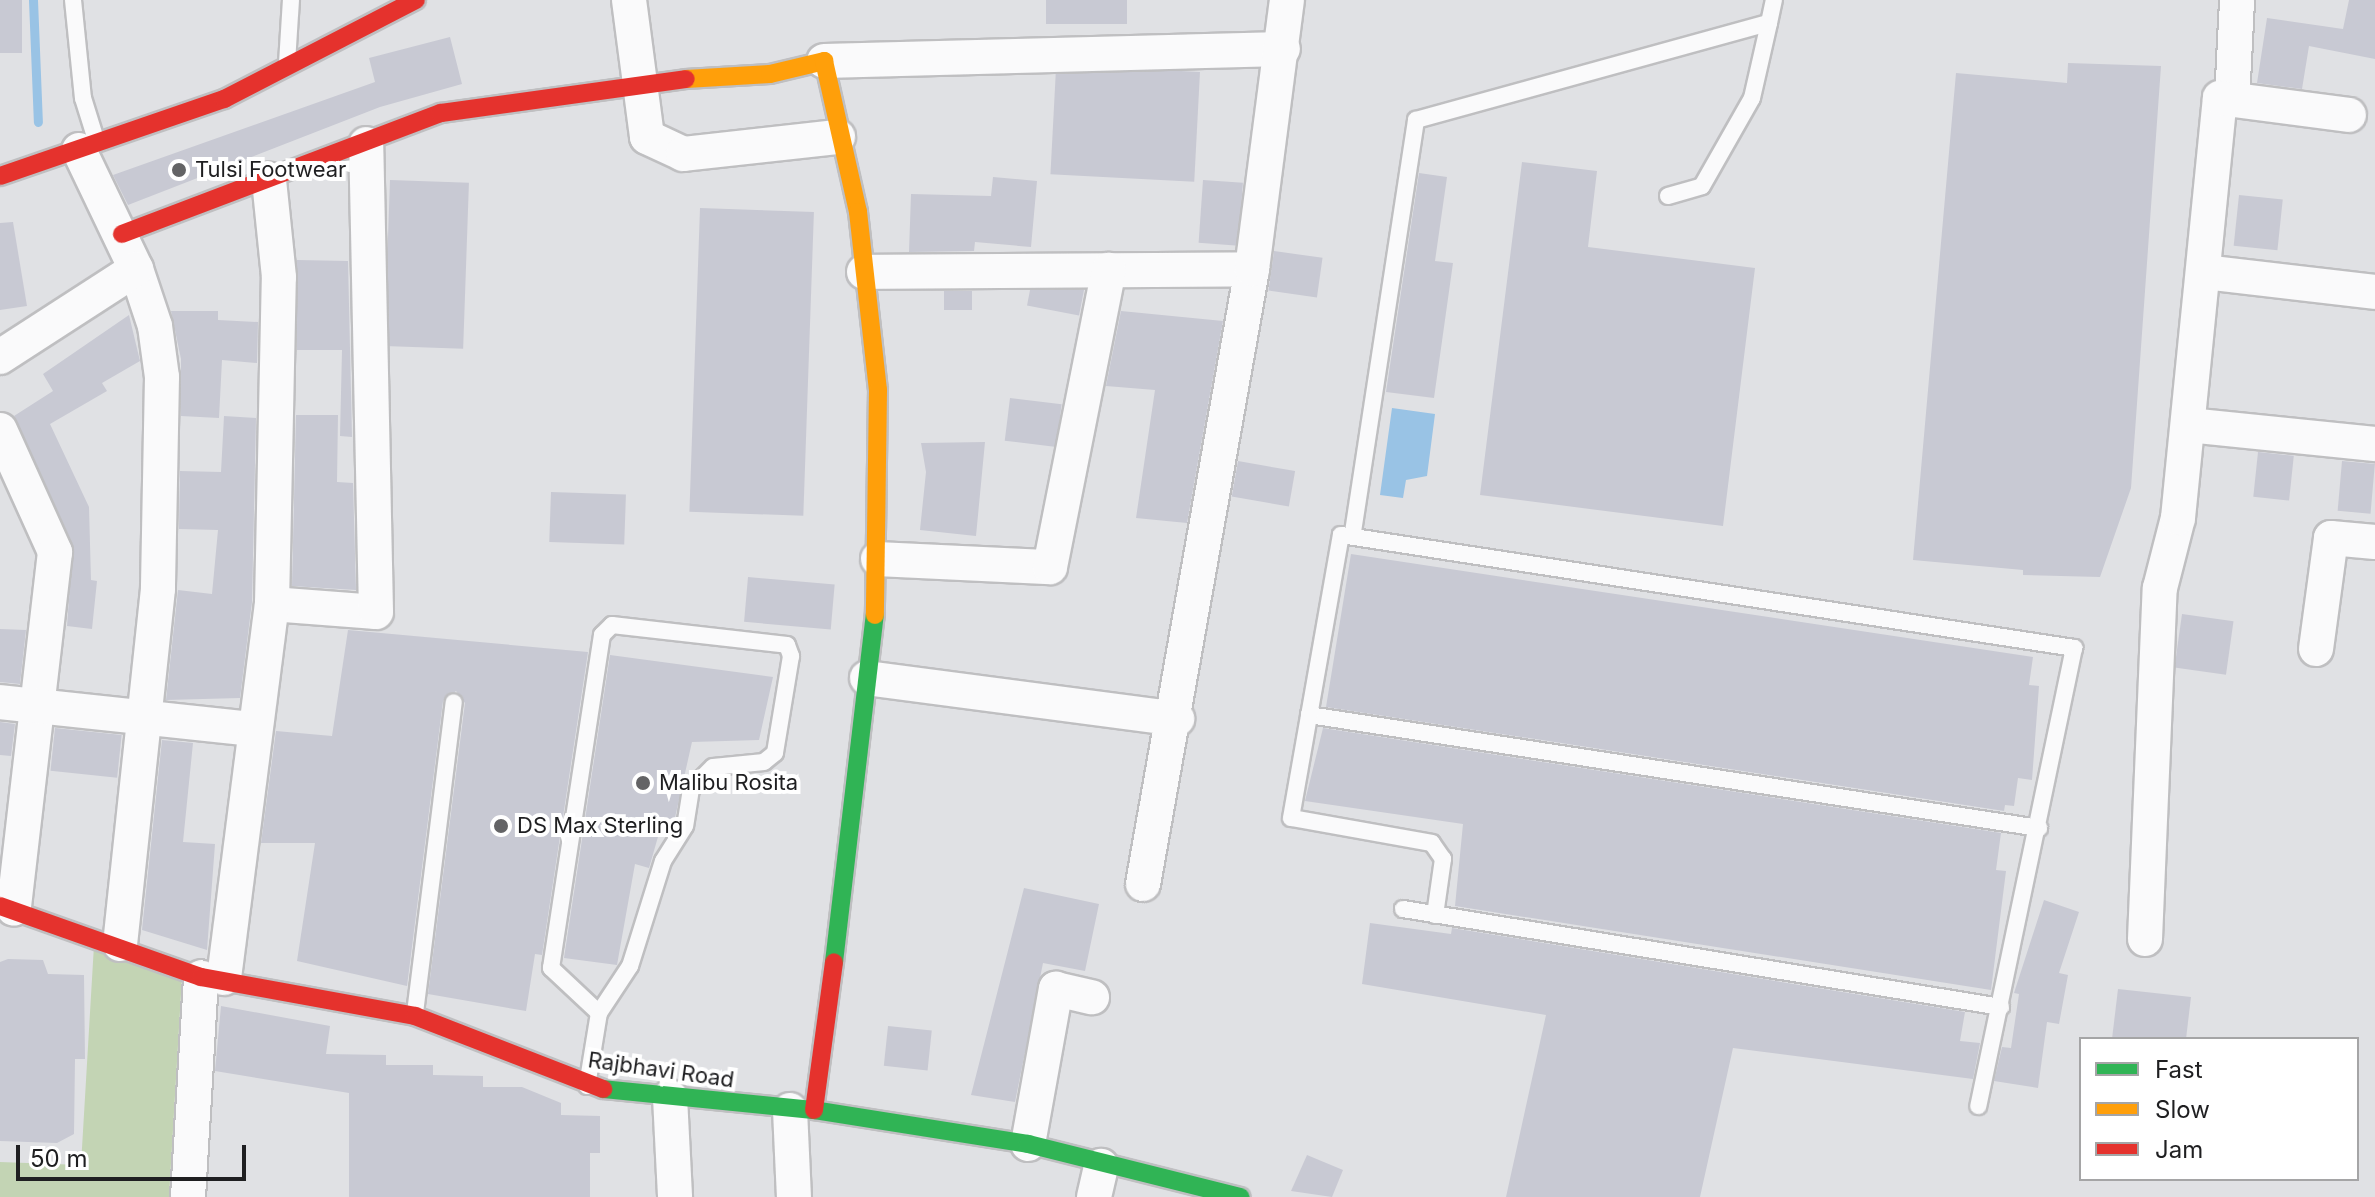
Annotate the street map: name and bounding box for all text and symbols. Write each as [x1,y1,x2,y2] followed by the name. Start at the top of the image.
[195,157,346,183] place label: Tulsi Footwear
[170,161,188,179] marker: Tulsi Footwear
[659,770,798,796] place label: Malibu Rosita
[634,774,652,792] marker: Malibu Rosita
[517,813,683,839] place label: DS Max Sterling
[492,817,510,835] marker: DS Max Sterling
[2079,1037,2359,1181] legend
[586,1047,736,1093] street label: Rajbhavi Road
[2155,1055,2203,1084] text: Fast
[2155,1095,2210,1124] text: Slow
[20,1129,250,1179] scale bar
[2155,1135,2203,1164] text: Jam
[30,1144,88,1173] text: 50 m

